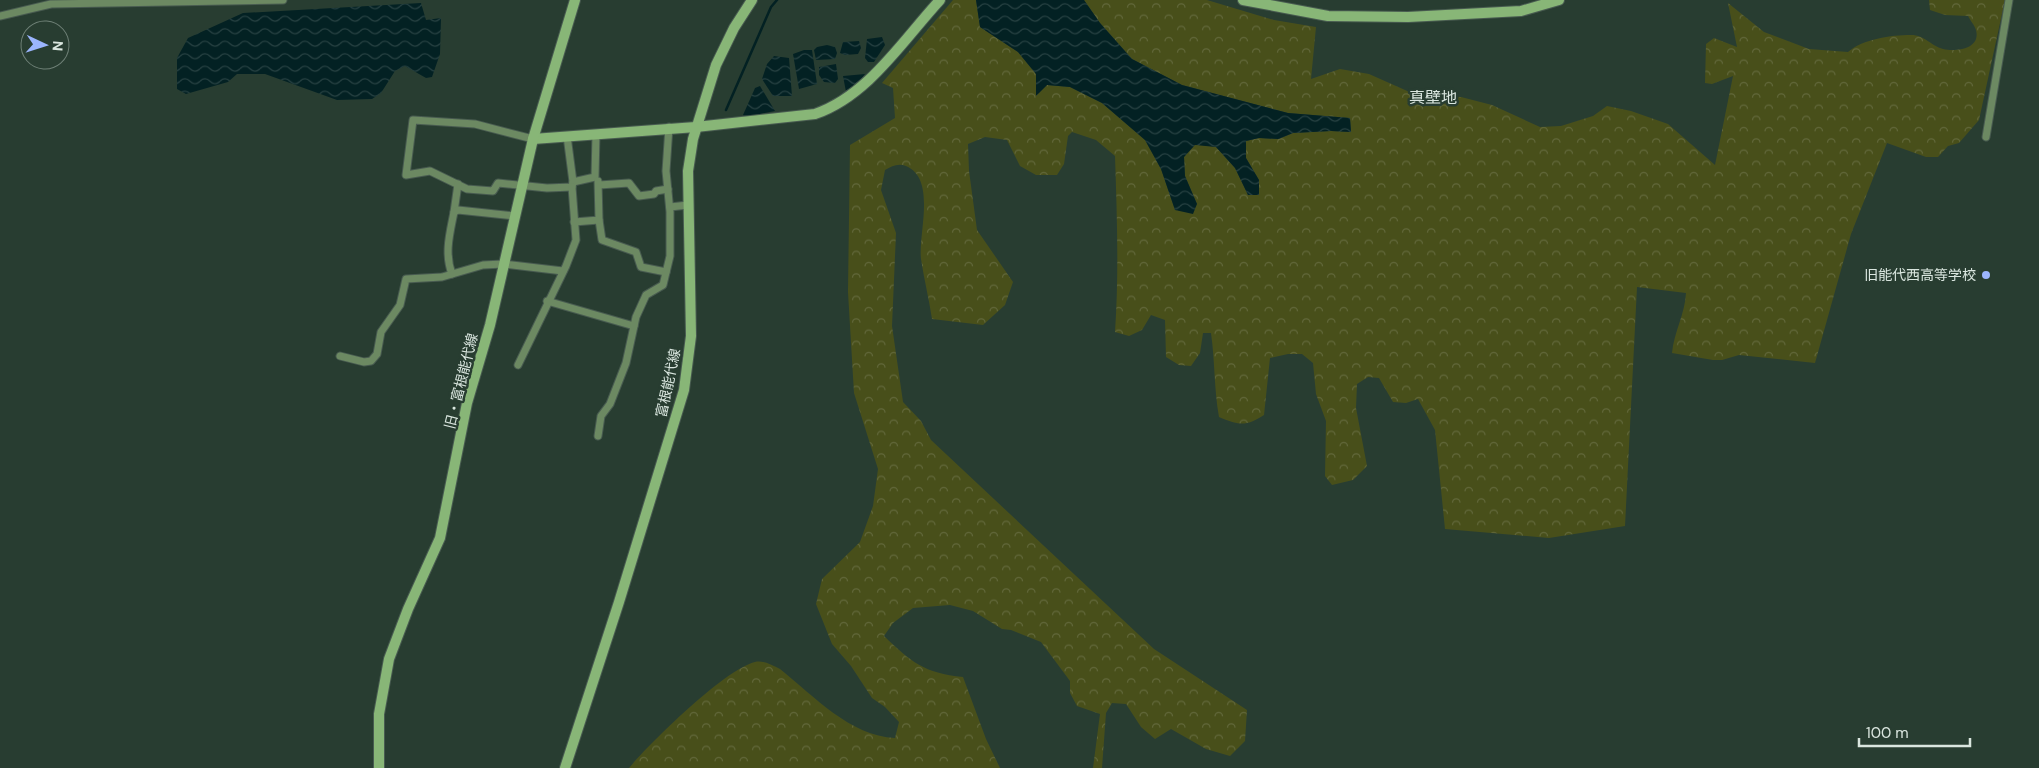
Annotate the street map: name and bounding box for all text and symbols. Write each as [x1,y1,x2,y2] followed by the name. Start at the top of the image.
[20,20,70,70] north arrow
[49,40,67,52] text: N
[1409,87,1457,108] district label: 真壁地
[1864,266,1976,284] place label: 旧能代西高等学校
[1980,269,1992,281] marker: 旧能代西高等学校
[440,331,482,431] street label: 旧・富根能代線
[652,347,684,419] street label: 富根能代線
[1859,716,1970,748] scale bar
[1866,723,1909,743] text: 100 m

